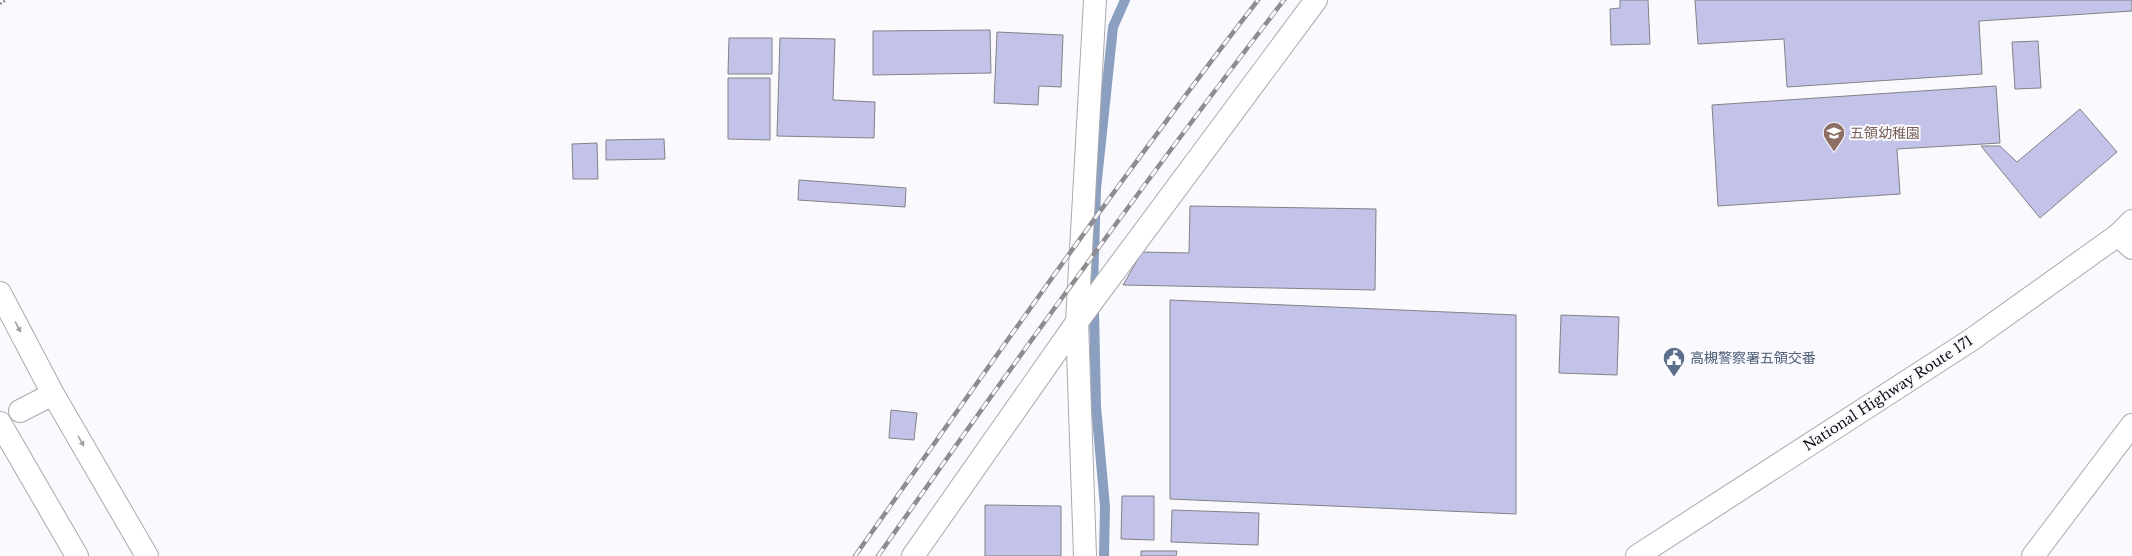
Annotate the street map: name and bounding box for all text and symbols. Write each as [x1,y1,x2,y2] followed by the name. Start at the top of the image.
[1821,120,1847,153] school or university icon: 五領幼稚園
[1850,124,1920,142] place label: 五領幼稚園
[15,321,22,333] one-way arrow
[1800,331,1976,455] street label: National Highway Route 171
[1661,345,1687,378] public building icon: 高槻警察署五領交番
[1690,349,1816,367] place label: 高槻警察署五領交番
[77,435,84,447] one-way arrow

